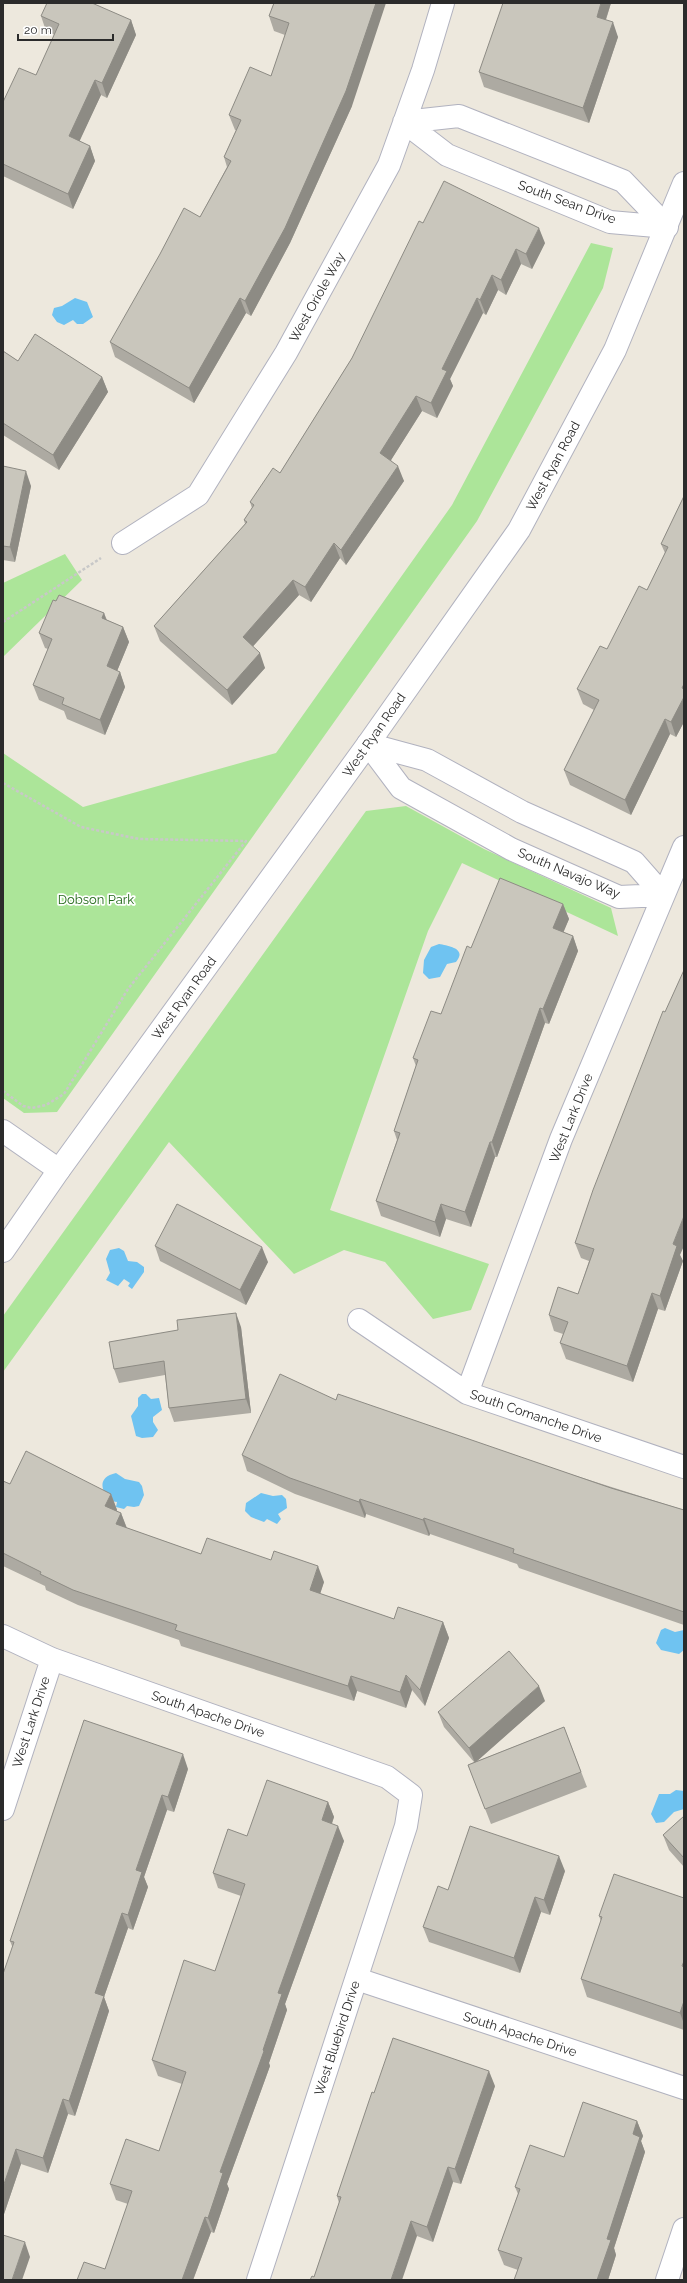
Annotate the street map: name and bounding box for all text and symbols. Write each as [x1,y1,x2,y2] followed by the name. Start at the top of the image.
[18,16,113,42] scale bar
[24,23,52,37] text: 20 m
[516,177,618,227] street label: South Sean Drive
[286,250,348,344] street label: West Oriole Way
[523,419,583,513] street label: West Ryan Road
[340,690,408,780] street label: West Ryan Road
[516,845,622,901] street label: South Navajo Way
[58,892,134,907] park label: Dobson Park
[149,954,219,1042] street label: West Ryan Road
[546,1071,596,1165] street label: West Lark Drive
[468,1386,604,1446] street label: South Comanche Drive
[9,1674,53,1769] street label: West Lark Drive
[149,1688,267,1741] street label: South Apache Drive
[311,1979,363,2097] street label: West Bluebird Drive
[461,2009,579,2060] street label: South Apache Drive

